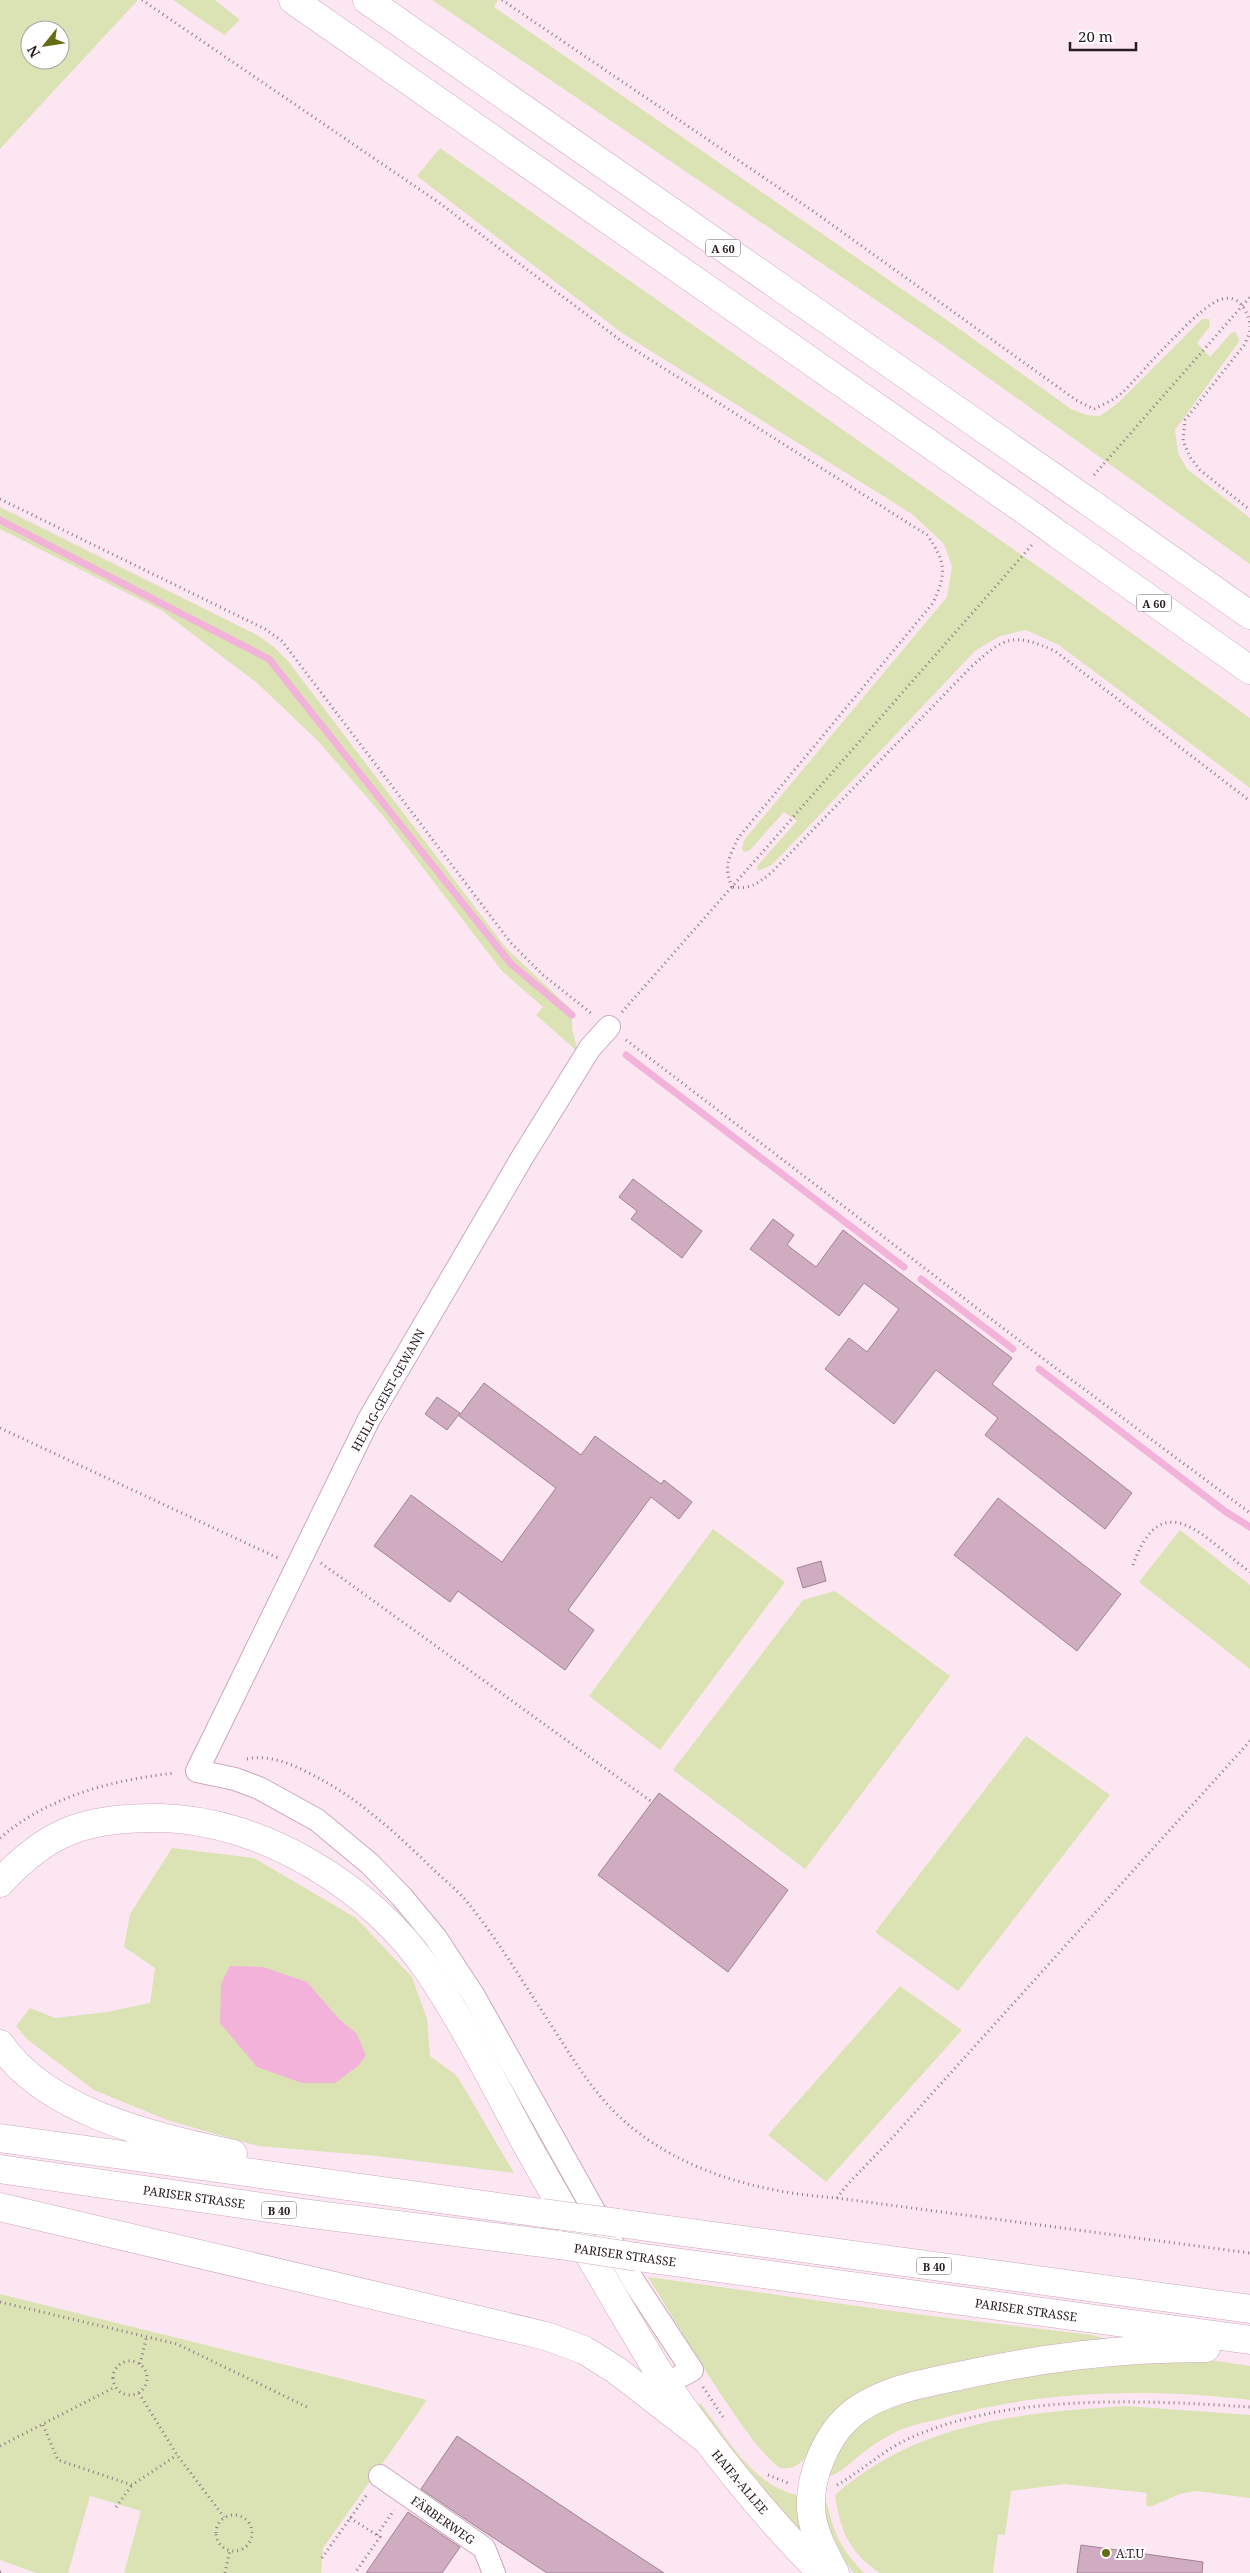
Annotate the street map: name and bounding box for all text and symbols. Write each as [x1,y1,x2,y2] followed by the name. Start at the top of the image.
[20,20,70,70] north arrow
[1070,20,1136,52] scale bar
[1078,26,1113,46] text: 20 m
[22,42,44,61] text: N
[706,240,740,256] road number: A 60
[1136,594,1172,612] road number: A 60
[347,1326,429,1454] street label: HEILIG-GEIST-GEWANN
[142,2181,246,2213] street label: PARISER STRASSE
[262,2202,296,2218] road number: B 40
[573,2239,677,2271] street label: PARISER STRASSE
[916,2258,952,2274] road number: B 40
[974,2294,1078,2326] street label: PARISER STRASSE
[708,2446,772,2518] street label: HAIFA-ALLEE
[408,2492,479,2548] street label: FÄRBERWEG
[1116,2545,1144,2562] place label: A.T.U
[1100,2547,1112,2559] marker: A.T.U

